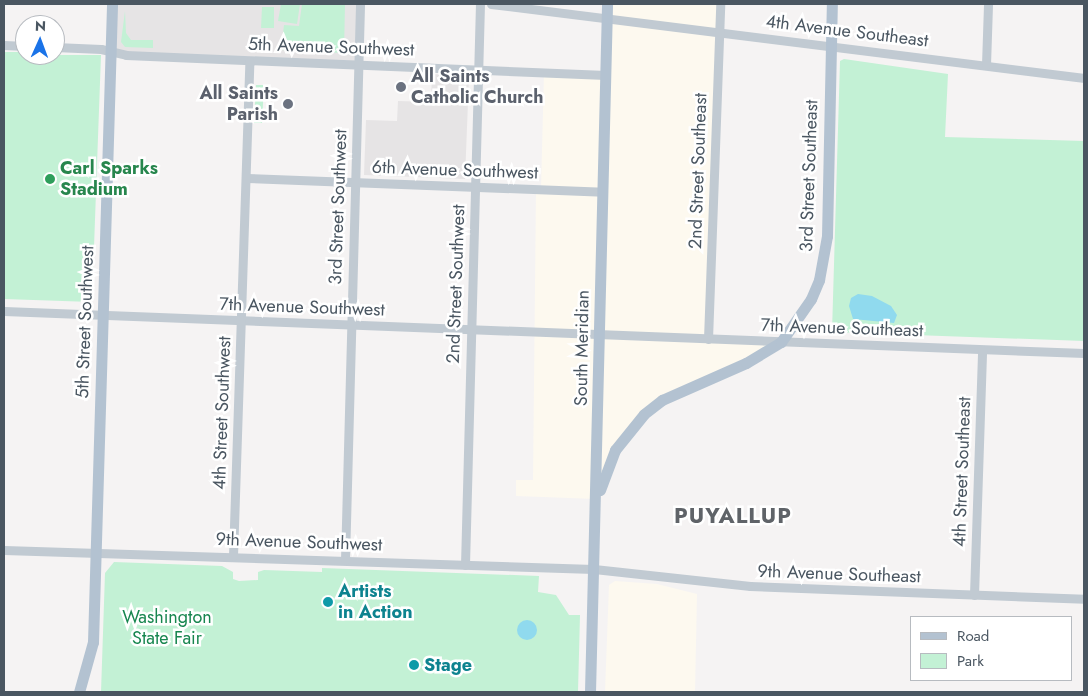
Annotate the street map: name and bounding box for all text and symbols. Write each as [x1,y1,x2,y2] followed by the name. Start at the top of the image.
[765,10,929,52] street label: 4th Avenue Southeast
[15,15,65,65] north arrow
[35,16,46,36] text: N
[247,33,415,61] street label: 5th Avenue Southwest
[411,66,543,108] place label: All Saints Catholic Church
[395,81,407,93] marker: All Saints Catholic Church
[199,83,278,126] place label: All Saints Parish
[684,93,712,249] street label: 2nd Street Southeast
[282,98,294,110] marker: All Saints Parish
[796,99,822,253] street label: 3rd Street Southeast
[324,129,352,285] street label: 3rd Street Southwest
[371,156,539,184] street label: 6th Avenue Southwest
[60,158,158,200] place label: Carl Sparks Stadium
[44,173,56,185] marker: Carl Sparks Stadium
[442,204,470,364] street label: 2nd Street Southwest
[72,245,98,399] street label: 5th Street Southwest
[570,290,594,406] street label: South Meridian
[219,293,385,321] street label: 7th Avenue Southwest
[760,314,924,342] street label: 7th Avenue Southeast
[209,336,235,490] street label: 4th Street Southwest
[949,396,975,548] street label: 4th Street Southeast
[673,503,793,529] district label: PUYALLUP
[215,528,383,556] street label: 9th Avenue Southwest
[757,560,921,588] street label: 9th Avenue Southeast
[338,581,413,624] place label: Artists in Action
[322,596,334,608] marker: Artists in Action
[122,607,212,650] park label: Washington State Fair
[910,616,1073,681] legend
[957,625,989,647] text: Road
[957,650,984,672] text: Park
[424,654,472,676] place label: Stage
[408,659,420,671] marker: Stage

